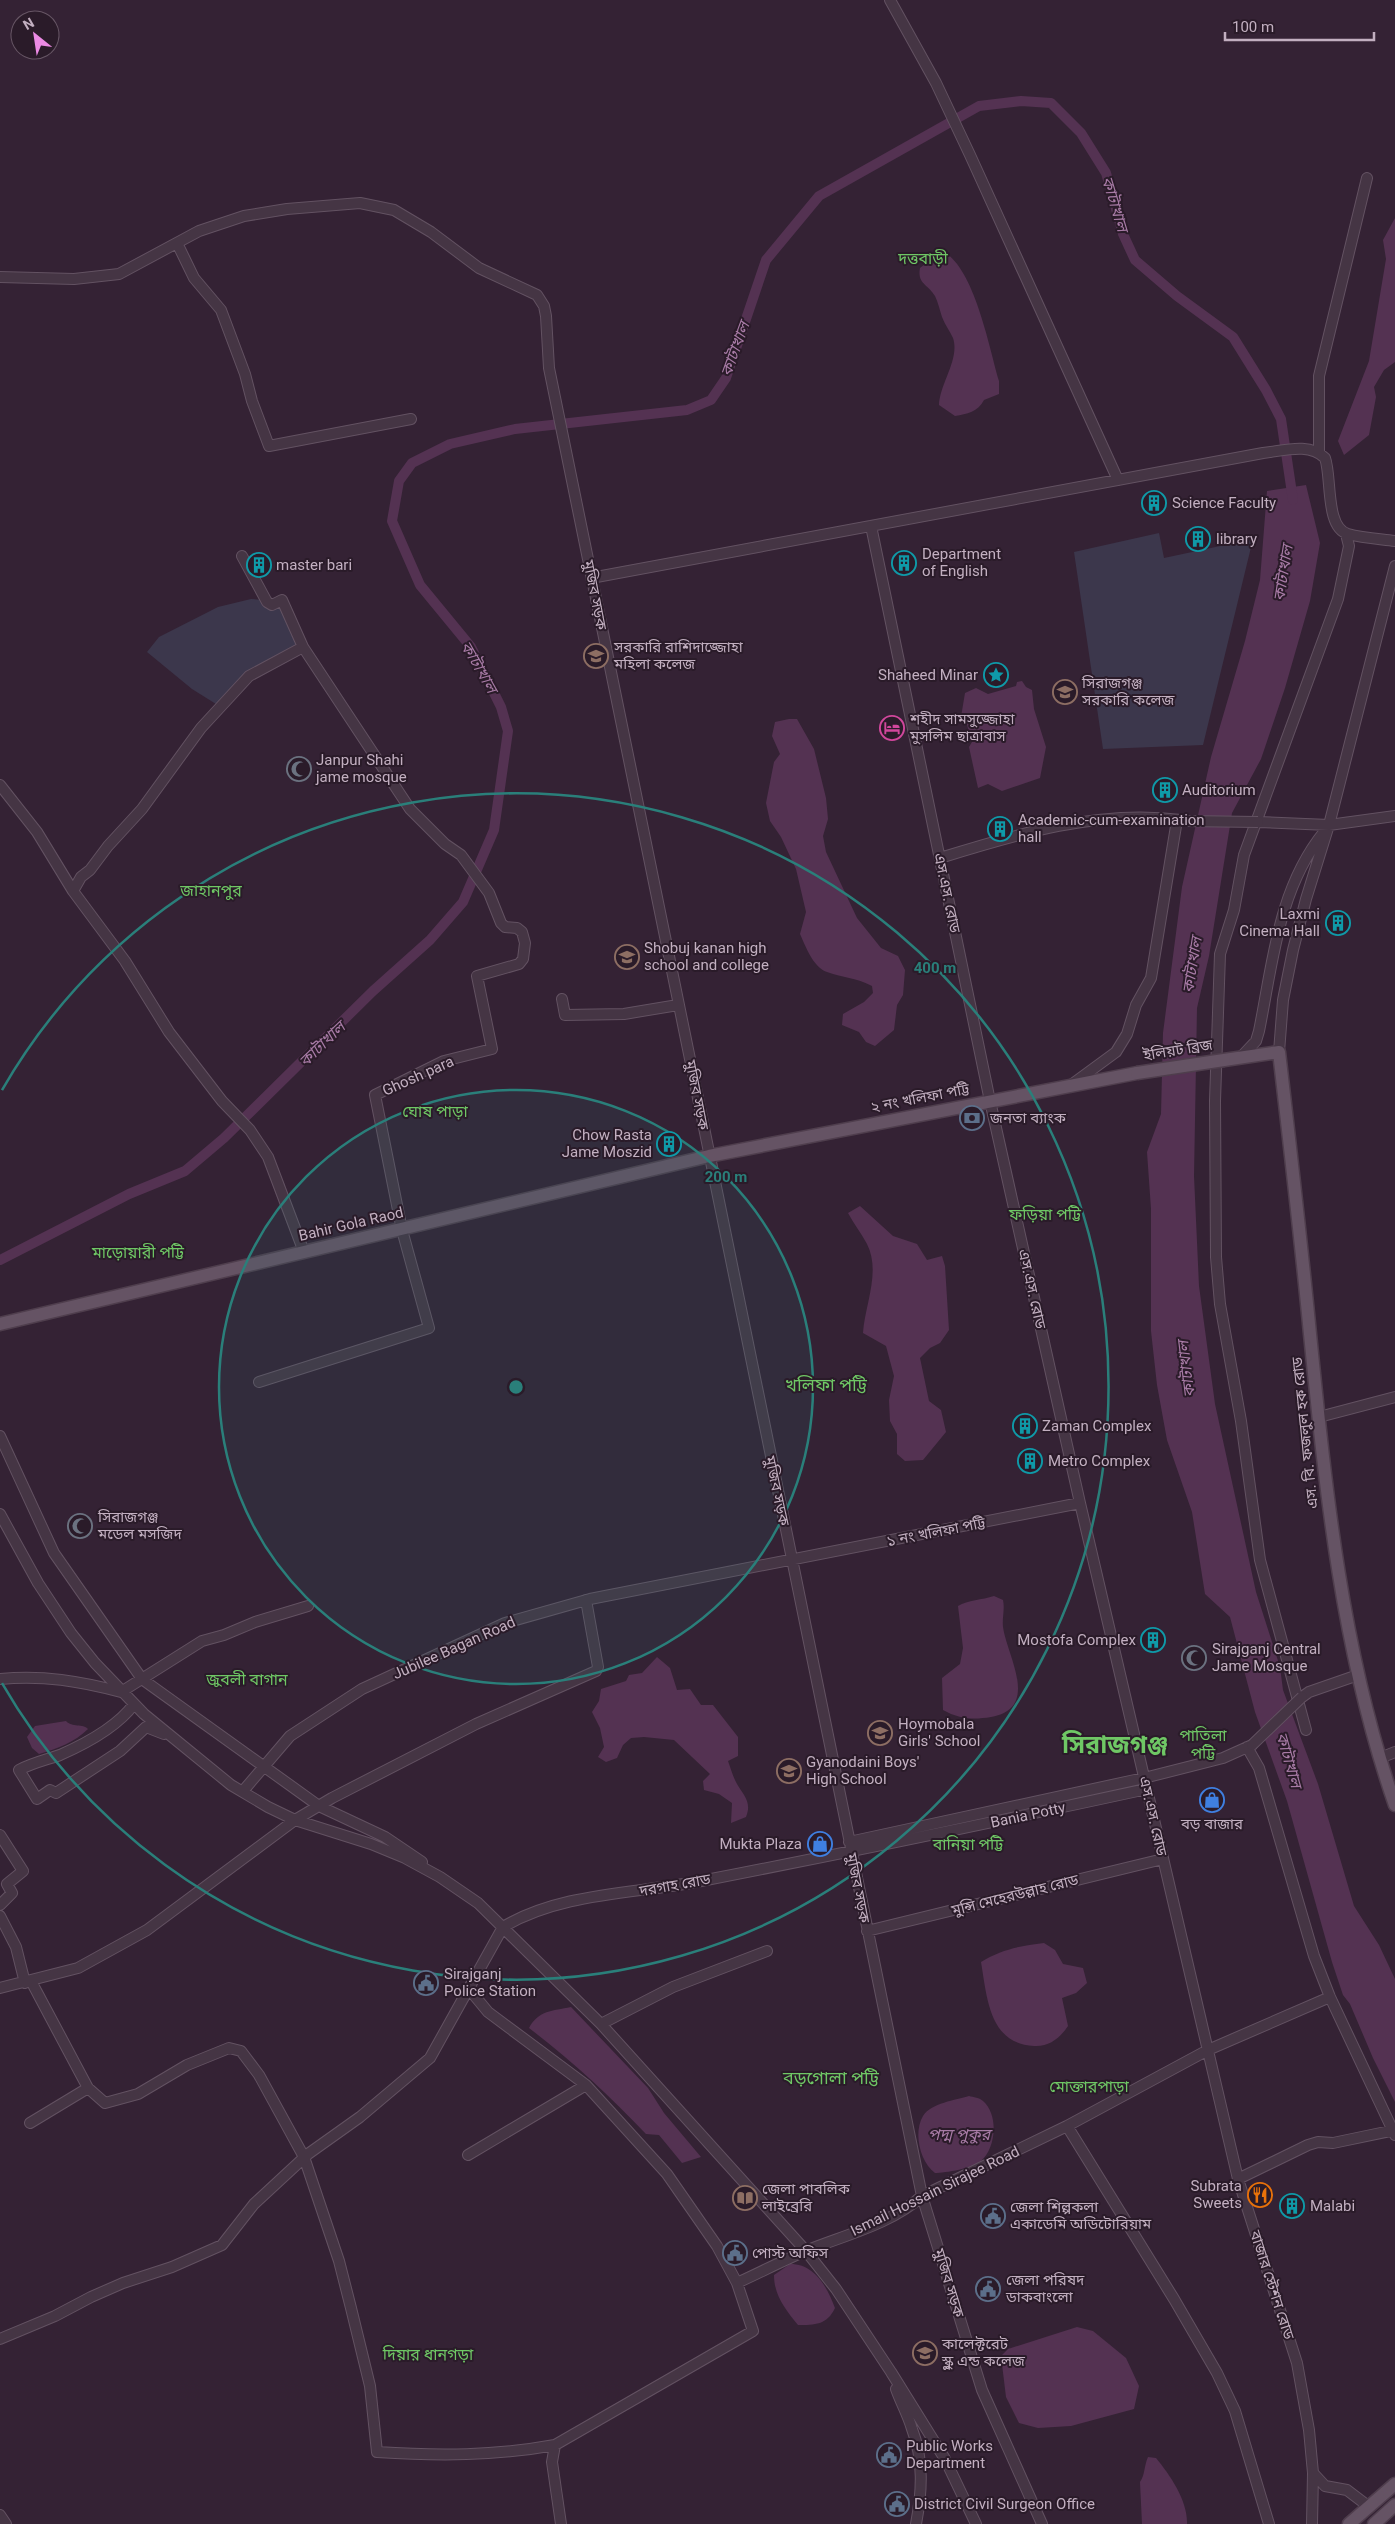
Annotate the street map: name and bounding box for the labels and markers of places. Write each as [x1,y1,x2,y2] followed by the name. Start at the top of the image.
[1141,490,1167,516] building icon: Science Faculty
[1172,494,1276,512] place label: Science Faculty
[1185,526,1211,552] building icon: library
[1216,530,1257,548] place label: library
[922,545,1001,580] place label: Department of English
[891,550,917,576] building icon: Department of English
[246,552,272,578] building icon: master bari
[276,556,352,574] place label: master bari
[613,638,744,673] place label: সরকারি রাশিদাজ্জোহা মহিলা কলেজ
[583,643,609,669] school or university icon: সরকারি রাশিদাজ্জোহা মহিলা কলেজ
[983,662,1009,688] place icon: Shaheed Minar
[878,666,978,684] place label: Shaheed Minar
[1081,674,1176,709] place label: সিরাজগঞ্জ সরকারি কলেজ
[1052,679,1078,705] school or university icon: সিরাজগঞ্জ সরকারি কলেজ
[909,710,1015,745] place label: শহীদ সামসুজ্জোহা মুসলিম ছাত্রাবাস
[879,715,905,741] hotel icon: শহীদ সামসুজ্জোহা মুসলিম ছাত্রাবাস
[315,751,407,786] place label: Janpur Shahi jame mosque
[286,756,312,782] mosque icon: Janpur Shahi jame mosque
[1152,777,1178,803] building icon: Auditorium
[1182,781,1256,799] place label: Auditorium
[1018,811,1205,846] place label: Academic-cum-examination hall
[987,816,1013,842] building icon: Academic-cum-examination hall
[1239,905,1320,940] place label: Laxmi Cinema Hall
[1325,910,1351,936] building icon: Laxmi Cinema Hall
[644,939,769,974] place label: Shobuj kanan high school and college
[614,944,640,970] school or university icon: Shobuj kanan high school and college
[959,1105,985,1131] bank icon: জনতা ব্যাংক
[989,1109,1067,1127] place label: জনতা ব্যাংক
[562,1126,652,1161] place label: Chow Rasta Jame Moszid
[656,1131,682,1157] building icon: Chow Rasta Jame Moszid
[507,1378,525,1396] centre of rings
[1012,1413,1038,1439] building icon: Zaman Complex
[1042,1417,1152,1435] place label: Zaman Complex
[1017,1448,1043,1474] building icon: Metro Complex
[1048,1452,1151,1470] place label: Metro Complex
[97,1508,182,1543] place label: সিরাজগঞ্জ মডেল মসজিদ
[67,1513,93,1539] mosque icon: সিরাজগঞ্জ মডেল মসজিদ
[1140,1627,1166,1653] building icon: Mostofa Complex
[1017,1631,1137,1649] place label: Mostofa Complex
[1212,1640,1321,1675] place label: Sirajganj Central Jame Mosque
[1181,1645,1207,1671] mosque icon: Sirajganj Central Jame Mosque
[898,1715,980,1750] place label: Hoymobala Girls' School
[867,1720,893,1746] school or university icon: Hoymobala Girls' School
[806,1753,919,1788] place label: Gyanodaini Boys' High School
[776,1758,802,1784] school or university icon: Gyanodaini Boys' High School
[1199,1787,1225,1813] shop icon: বড় বাজার
[1180,1815,1244,1833] place label: বড় বাজার
[807,1831,833,1857] shop icon: Mukta Plaza
[719,1835,802,1853] place label: Mukta Plaza
[444,1965,536,2000] place label: Sirajganj Police Station
[413,1970,439,1996] public building icon: Sirajganj Police Station
[1190,2177,1242,2212] place label: Subrata Sweets
[761,2180,851,2215] place label: জেলা পাবলিক লাইব্রেরি
[1247,2182,1273,2208] restaurant icon: Subrata Sweets
[732,2185,758,2211] library icon: জেলা পাবলিক লাইব্রেরি
[1279,2193,1305,2219] building icon: Malabi
[1310,2197,1355,2215] place label: Malabi
[1010,2198,1152,2233] place label: জেলা শিল্পকলা একাডেমি অডিটোরিয়াম
[980,2203,1006,2229] public building icon: জেলা শিল্পকলা একাডেমি অডিটোরিয়াম
[722,2240,748,2266] public building icon: পোস্ট অফিস
[752,2244,829,2262] place label: পোস্ট অফিস
[1005,2271,1085,2306] place label: জেলা পরিষদ ডাকবাংলো
[975,2276,1001,2302] public building icon: জেলা পরিষদ ডাকবাংলো
[941,2335,1026,2370] place label: কালেক্টরেট স্কুল এন্ড কলেজ
[912,2340,938,2366] school or university icon: কালেক্টরেট স্কুল এন্ড কলেজ
[906,2437,993,2472] place label: Public Works Department
[876,2442,902,2468] public building icon: Public Works Department
[884,2491,910,2517] public building icon: District Civil Surgeon Office
[914,2495,1095,2513] place label: District Civil Surgeon Office

